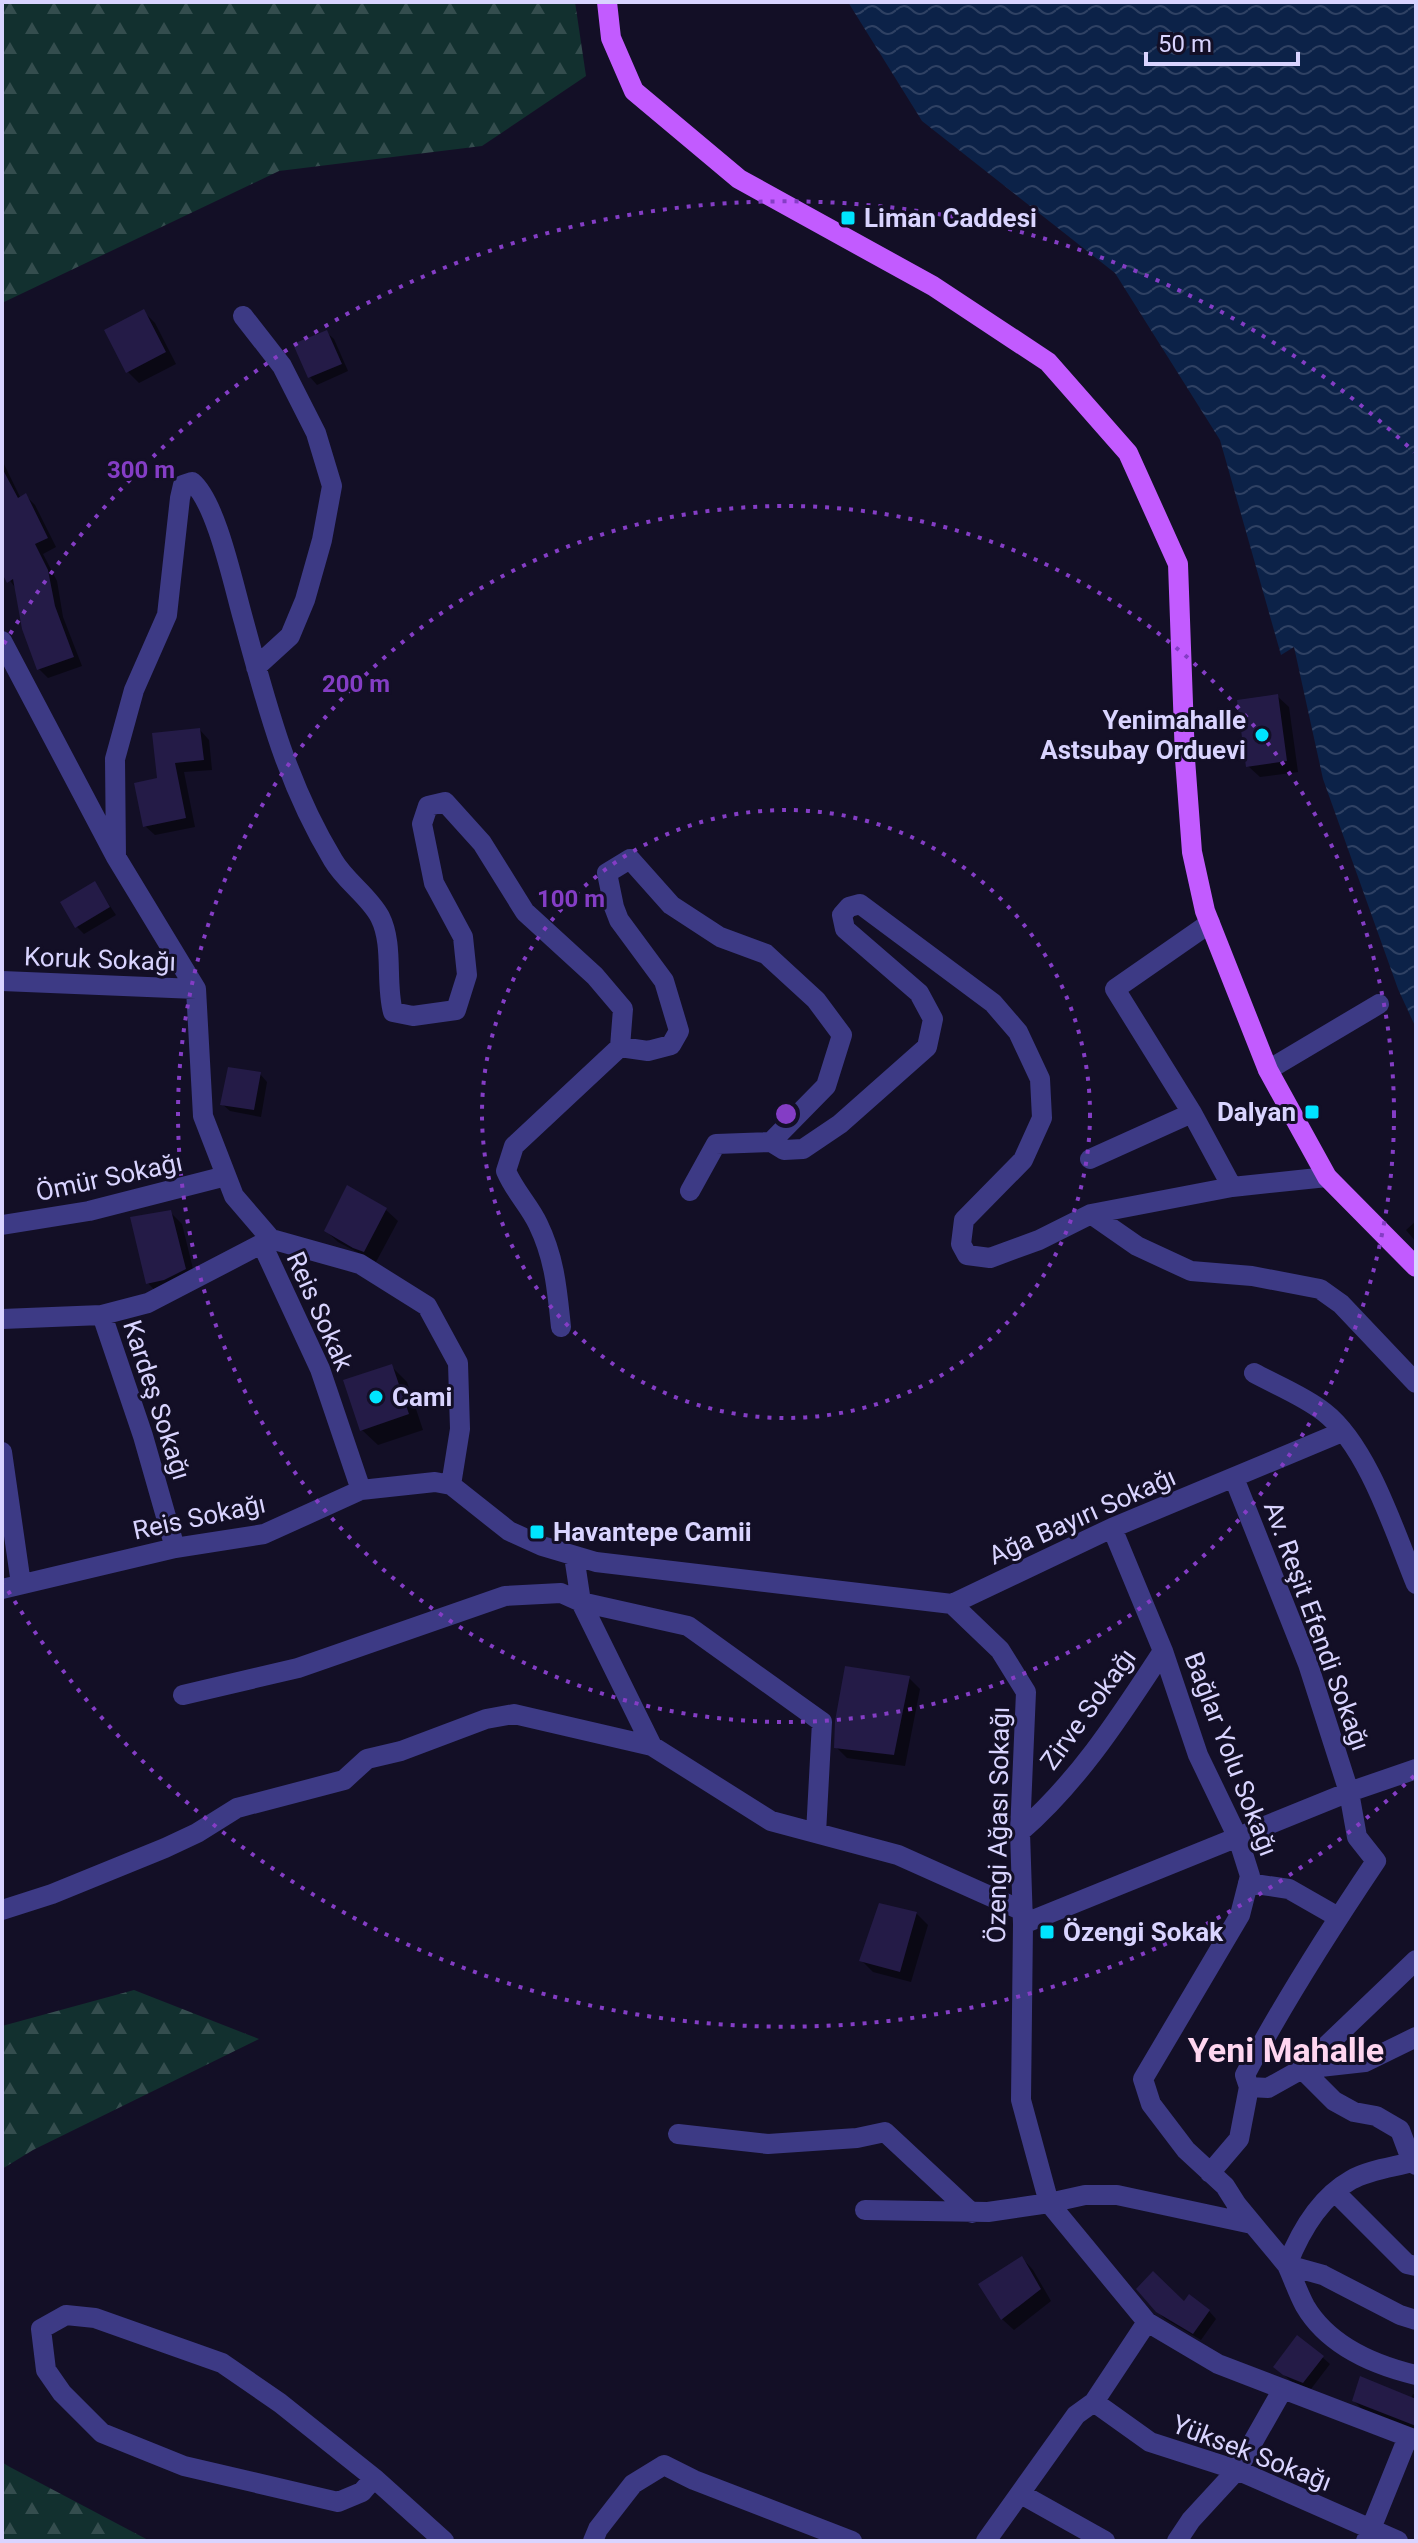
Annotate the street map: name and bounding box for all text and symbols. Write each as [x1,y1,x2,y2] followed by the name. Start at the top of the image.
[1146,16,1298,66] scale bar
[1158,30,1212,58] text: 50 m
[864,203,1037,233] place label: Liman Caddesi
[839,209,857,227] marker: Liman Caddesi
[107,456,175,484] text: 300 m
[322,670,390,698] text: 200 m
[1040,705,1246,765] place label: Yenimahalle Astsubay Orduevi
[1253,726,1271,744] marker: Yenimahalle Astsubay Orduevi
[537,885,605,913] text: 100 m
[23,941,177,977] street label: Koruk Sokağı
[1217,1097,1296,1127] place label: Dalyan
[772,1100,800,1128] centre of rings
[1303,1103,1321,1121] marker: Dalyan
[33,1147,185,1207] street label: Ömür Sokağı
[281,1247,360,1376] street label: Reis Sokak
[117,1316,197,1484] street label: Kardeş Sokağı
[392,1382,452,1412] place label: Cami
[367,1388,385,1406] marker: Cami
[984,1461,1180,1571] street label: Ağa Bayırı Sokağı
[130,1488,268,1546] street label: Reis Sokağı
[1258,1497,1376,1755] street label: Av. Reşit Efendi Sokağı
[553,1517,752,1547] place label: Havantepe Camii
[528,1523,546,1541] marker: Havantepe Camii
[1034,1643,1142,1775] street label: Zirve Sokağı
[1178,1648,1284,1860] street label: Bağlar Yolu Sokağı
[981,1706,1015,1944] street label: Özengi Ağası Sokağı
[1063,1917,1224,1947] place label: Özengi Sokak
[1038,1923,1056,1941] marker: Özengi Sokak
[1188,2030,1384,2070] district label: Yeni Mahalle
[1168,2409,1336,2497] street label: Yüksek Sokağı

